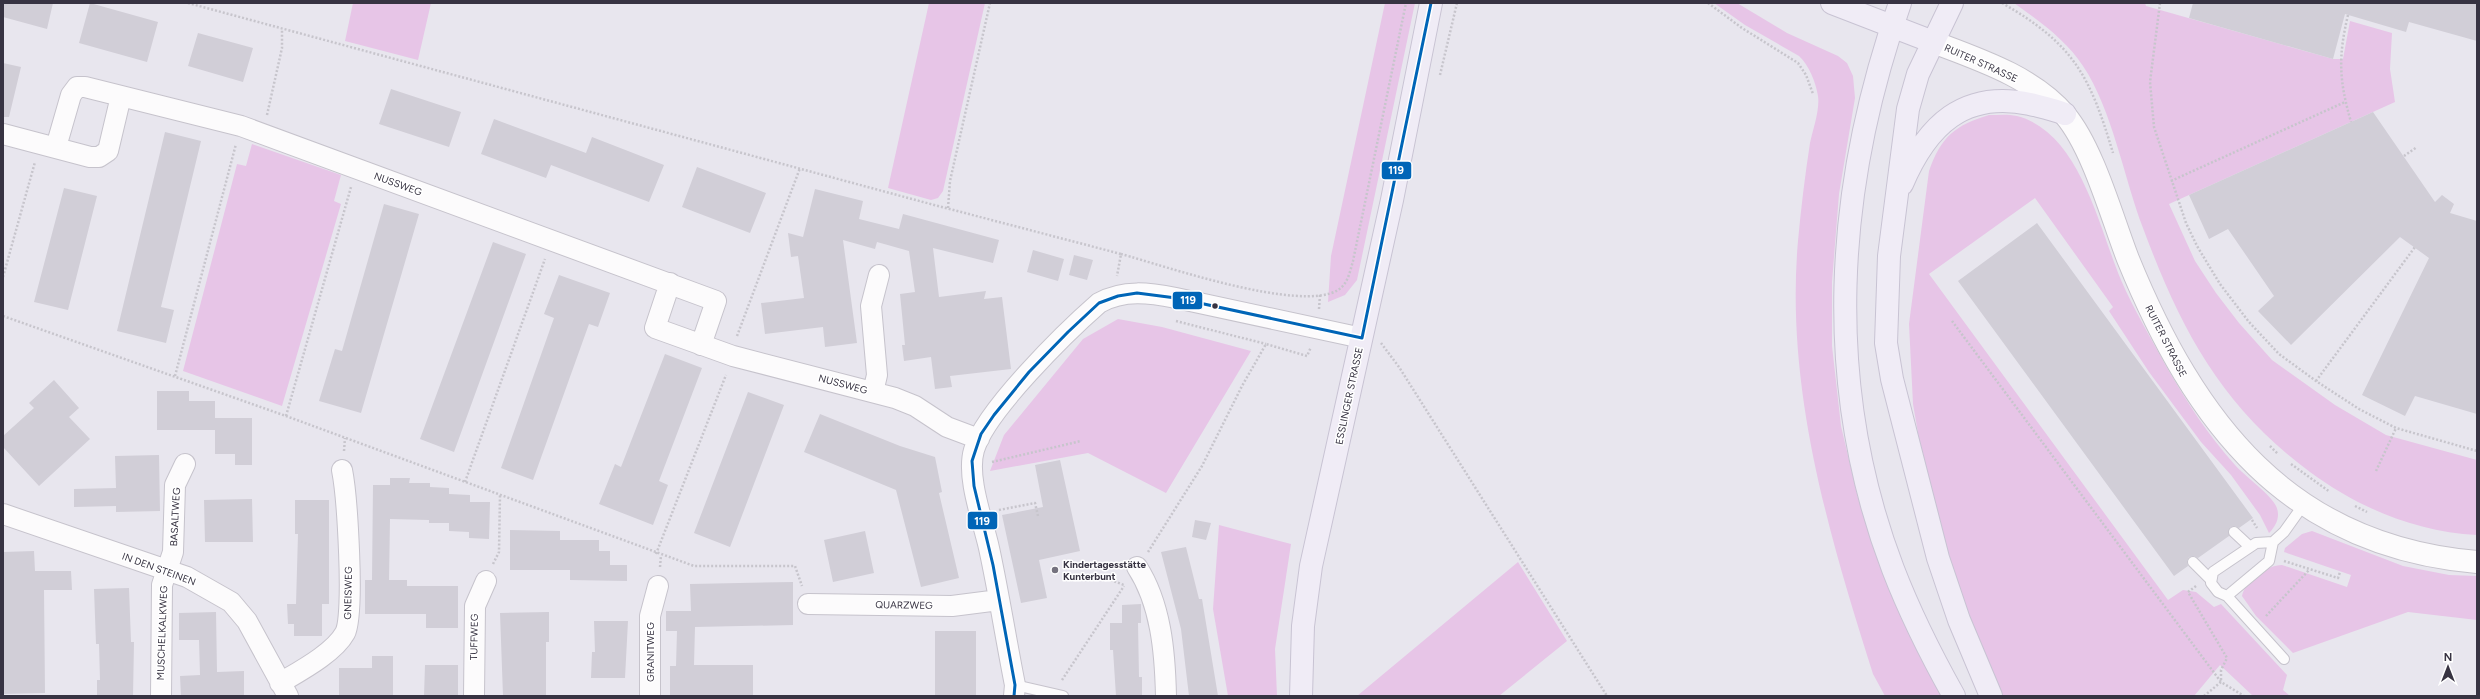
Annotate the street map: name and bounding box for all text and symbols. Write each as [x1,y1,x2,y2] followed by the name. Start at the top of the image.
[1942,41,2020,85] street label: RUITER STRASSE
[1381,161,1412,180] line badge: 119
[1388,164,1404,177] text: 119
[372,169,424,199] street label: NUSSWEG
[1172,291,1203,310] line badge: 119
[1180,294,1196,307] text: 119
[1210,301,1220,311] unlabelled marker
[2142,303,2190,379] street label: RUITER STRASSE
[1332,346,1366,446] street label: ESSLINGER STRASSE
[817,371,869,397] street label: NUSSWEG
[167,487,183,547] street label: BASALTWEG
[967,511,998,530] line badge: 119
[974,515,990,528] text: 119
[120,550,198,588] street label: IN DEN STEINEN
[1063,558,1147,583] place label: Kindertagesstätte Kunterbunt
[1050,565,1060,575] marker: Kindertagesstätte Kunterbunt
[341,566,355,620] street label: GNEISWEG
[154,585,170,681] street label: MUSCHELKALKWEG
[875,598,933,612] street label: QUARZWEG
[467,613,481,660] street label: TUFFWEG
[644,622,657,682] street label: GRANITWEG
[2428,647,2468,687] north arrow
[2444,651,2452,664] text: N

